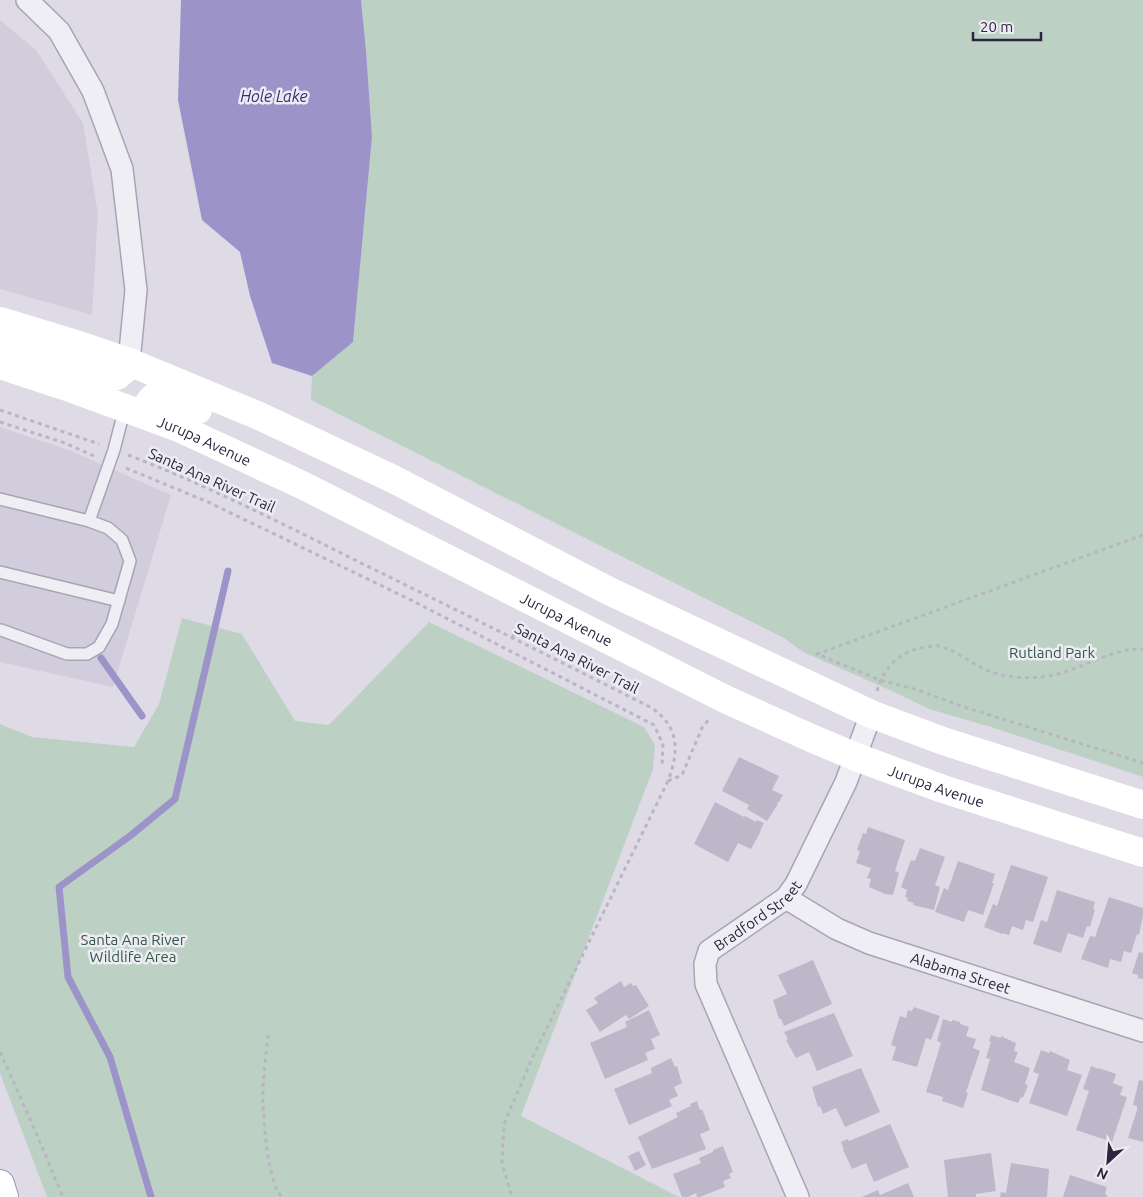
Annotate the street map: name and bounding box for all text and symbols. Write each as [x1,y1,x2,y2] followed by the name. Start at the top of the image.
[973,10,1040,42] scale bar
[980,18,1013,35] text: 20 m
[240,87,308,105] water label: Hole Lake
[155,412,254,469] street label: Jurupa Avenue
[146,444,278,516] street label: Santa Ana River Trail
[518,589,615,649] street label: Jurupa Avenue
[512,619,642,697] street label: Santa Ana River Trail
[1009,644,1095,661] park label: Rutland Park
[886,761,987,810] street label: Jurupa Avenue
[710,877,805,954] street label: Bradford Street
[81,931,186,965] park label: Santa Ana River Wildlife Area
[909,948,1013,996] street label: Alabama Street
[1083,1137,1133,1187] north arrow
[1094,1164,1111,1183] text: N

